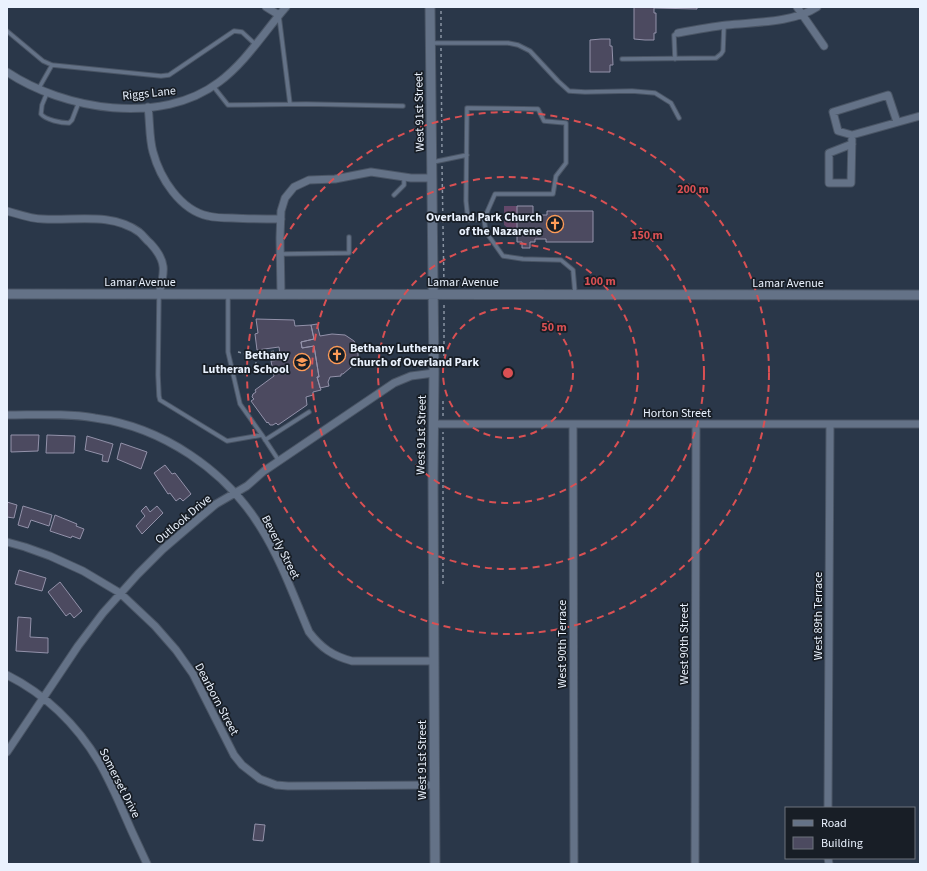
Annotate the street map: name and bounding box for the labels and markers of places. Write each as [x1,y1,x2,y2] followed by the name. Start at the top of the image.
[426,209,542,240] place label: Overland Park Church of the Nazarene
[545,214,565,234] church icon: Overland Park Church of the Nazarene
[350,340,479,371] place label: Bethany Lutheran Church of Overland Park
[327,345,347,365] church icon: Bethany Lutheran Church of Overland Park
[203,347,290,378] place label: Bethany Lutheran School
[292,352,312,372] school or university icon: Bethany Lutheran School
[501,366,515,380] centre of rings

